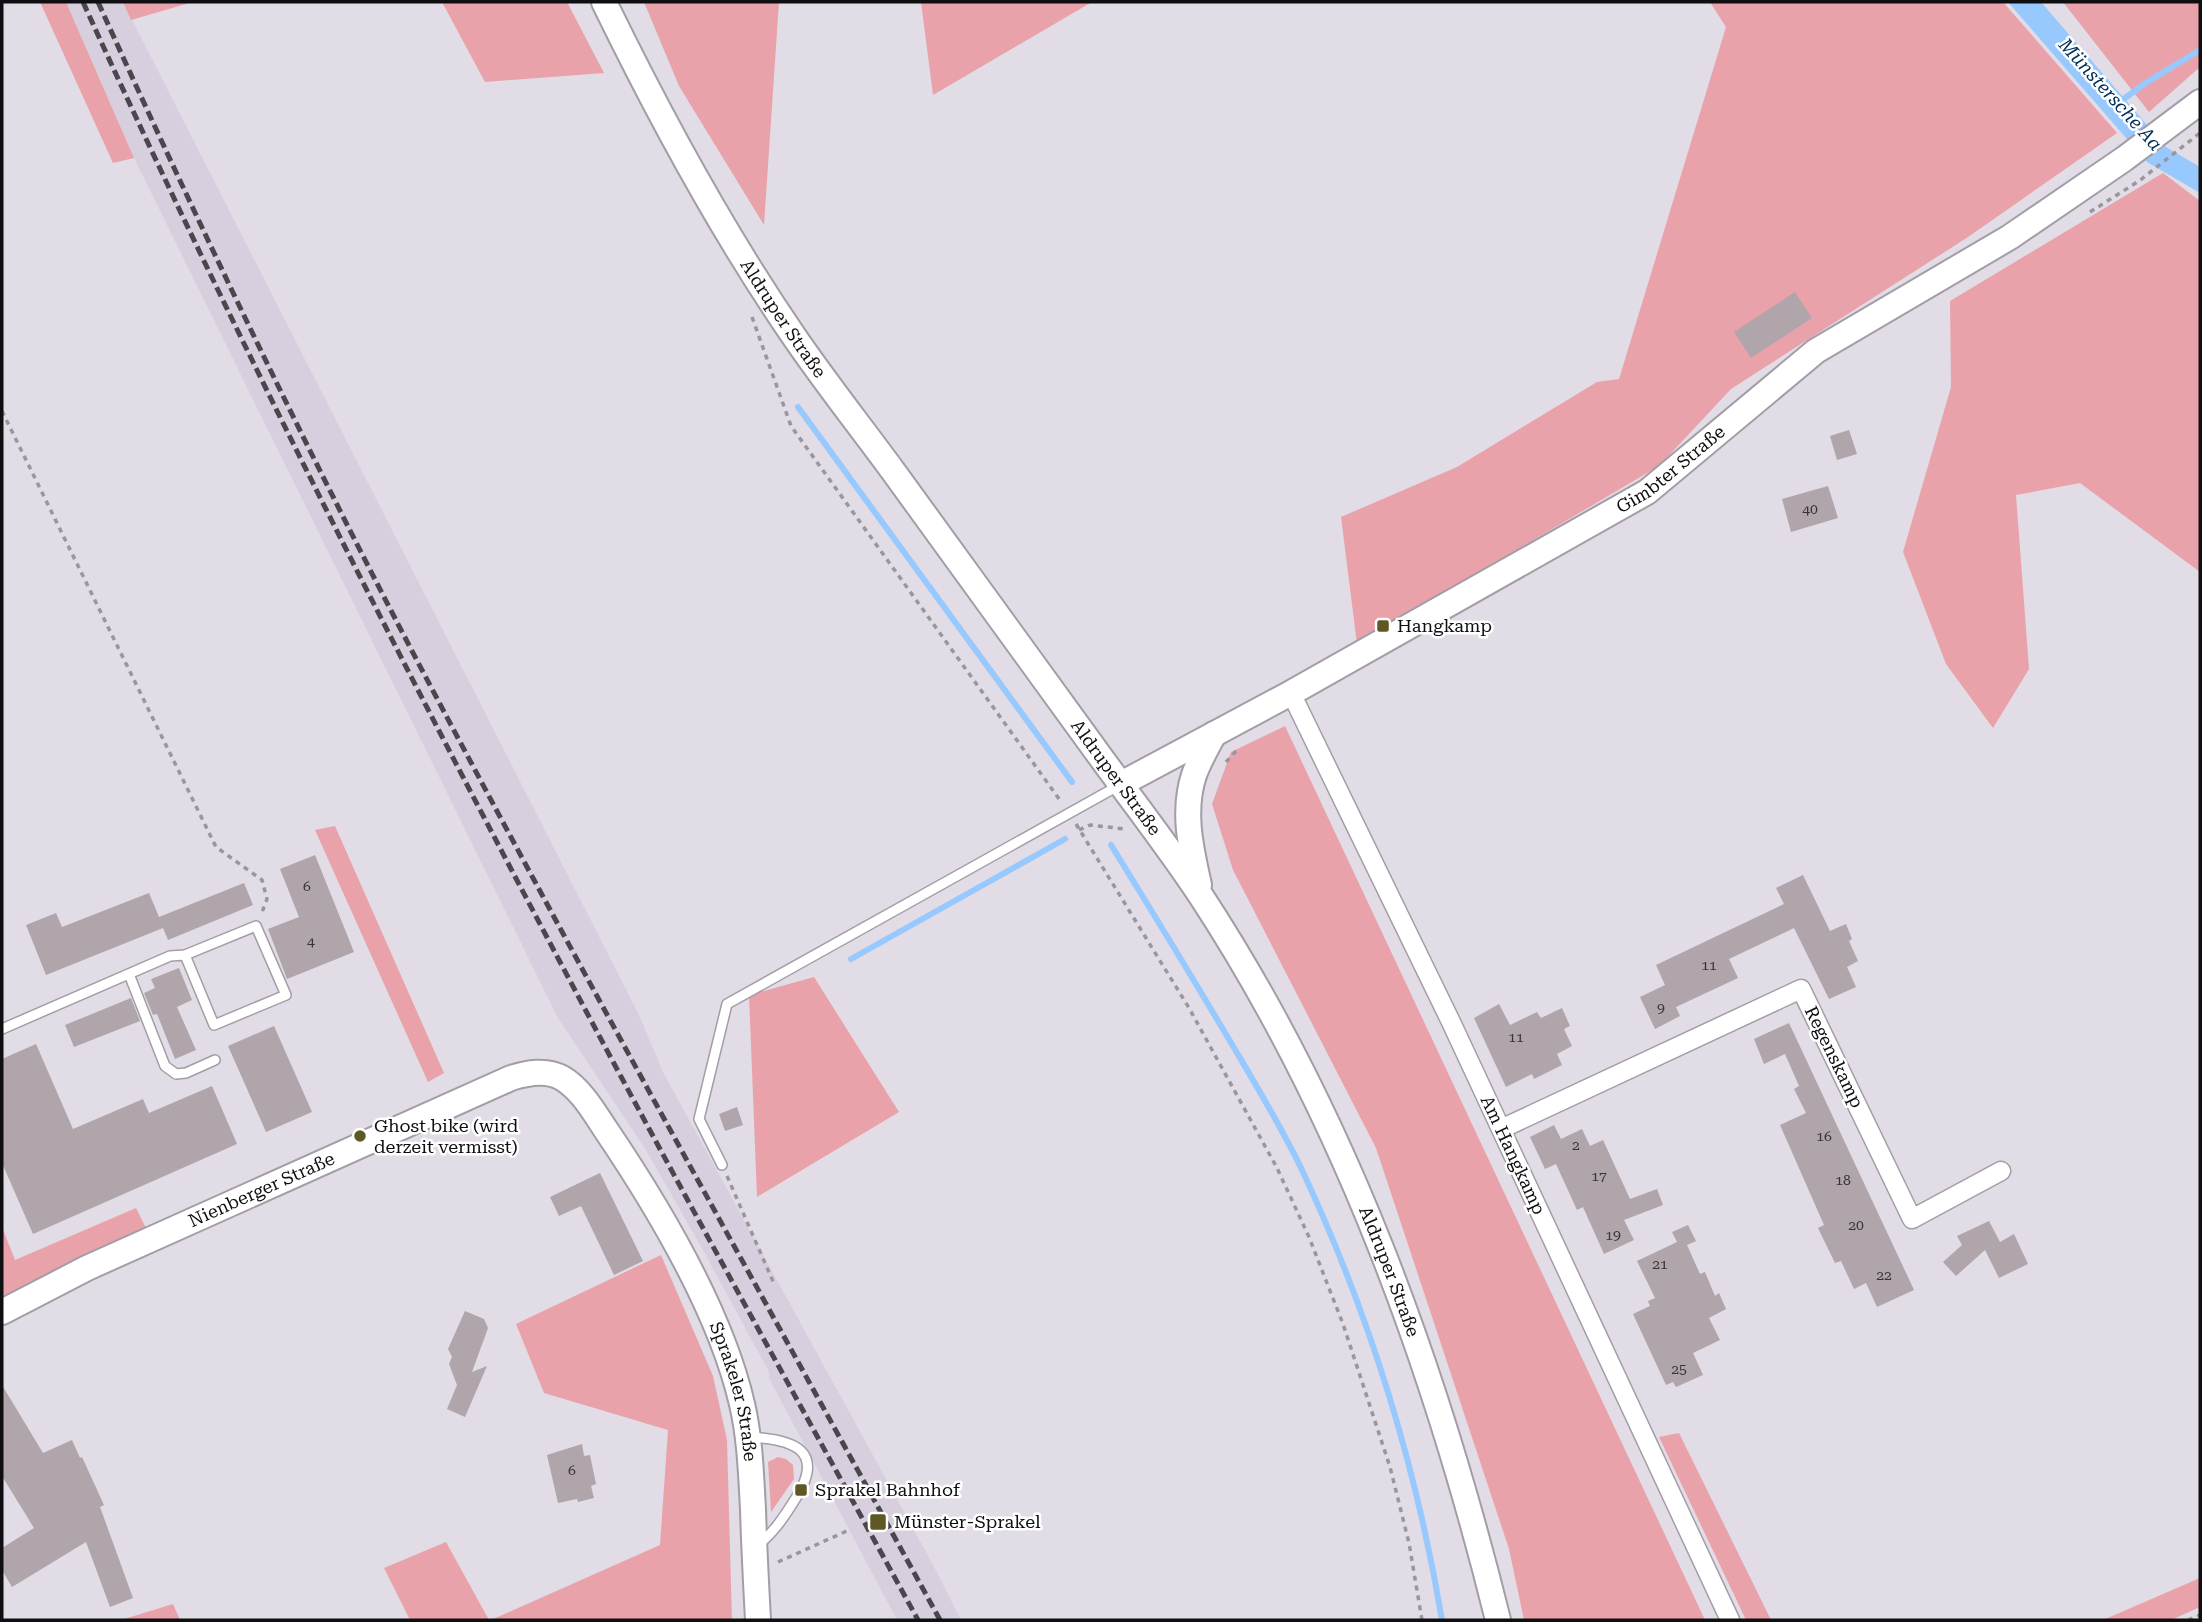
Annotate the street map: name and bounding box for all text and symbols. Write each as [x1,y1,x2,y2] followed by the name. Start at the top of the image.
[2053,33,2167,155] water label: Münstersche Aa
[736,255,831,382] street label: Aldruper Straße
[1612,421,1729,517] street label: Gimbter Straße
[1802,501,1818,517] house number: 40
[1397,615,1492,636] place label: Hangkamp
[1375,618,1391,634] marker: Hangkamp
[1067,715,1166,839] street label: Aldruper Straße
[303,878,311,894] house number: 6
[307,933,315,949] house number: 4
[1701,957,1717,973] house number: 11
[1657,1000,1665,1016] house number: 9
[1801,1002,1868,1111] street label: Regenskamp
[1508,1029,1524,1045] house number: 11
[1477,1092,1550,1218] street label: Am Hangkamp
[374,1115,519,1157] place label: Ghost bike (wird derzeit vermisst)
[352,1128,368,1144] marker: Ghost bike (wird derzeit vermisst)
[1816,1128,1832,1144] house number: 16
[1572,1137,1580,1153] house number: 2
[185,1147,338,1231] street label: Nienberger Straße
[1591,1168,1607,1184] house number: 17
[1835,1172,1851,1188] house number: 18
[1355,1203,1424,1340] street label: Aldruper Straße
[1848,1217,1864,1233] house number: 20
[1605,1227,1621,1243] house number: 19
[1652,1256,1668,1272] house number: 21
[1876,1267,1892,1283] house number: 22
[705,1319,761,1462] street label: Sprakeler Straße
[1671,1361,1687,1377] house number: 25
[568,1462,576,1478] house number: 6
[815,1479,961,1500] place label: Sprakel Bahnhof
[793,1482,809,1498] marker: Sprakel Bahnhof
[894,1511,1041,1532] place label: Münster-Sprakel
[868,1512,888,1532] marker: Münster-Sprakel

